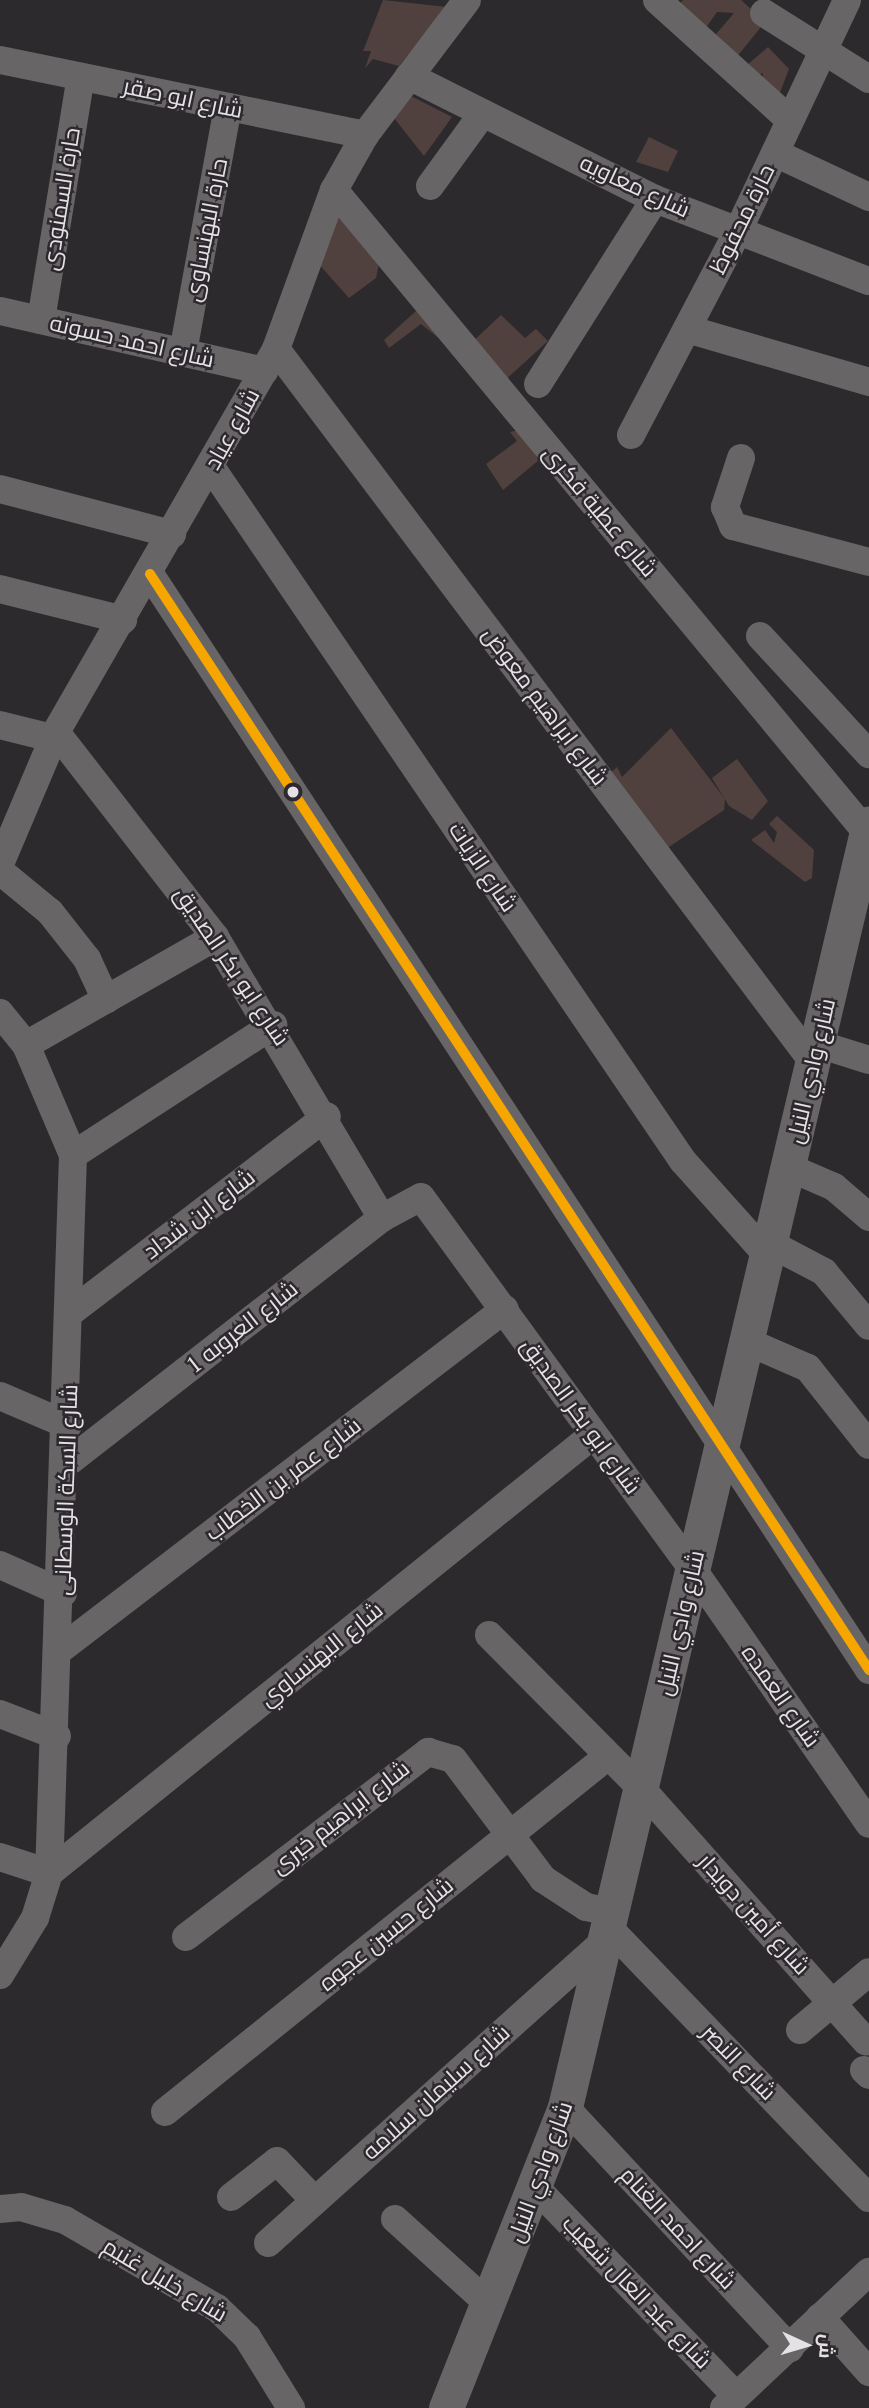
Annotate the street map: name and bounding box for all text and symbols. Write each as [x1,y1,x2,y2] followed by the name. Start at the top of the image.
[121,72,245,124] street label: شارع ابو صقر
[36,126,86,272] street label: حارة السمنودى
[576,148,694,224] street label: شارع معاويه
[179,156,233,304] street label: حارة البهنساوى
[704,160,780,278] street label: حارة محفوظ
[47,309,217,373] street label: شارع احمد حسونه
[198,384,266,474] street label: شارع عياد
[537,440,663,582] street label: شارع عطية فكرى
[476,621,614,791] street label: شارع ابراهيم معوض
[286,785,300,799] unlabelled marker
[443,817,523,917] street label: شارع الزيات
[168,881,296,1051] street label: شارع ابو بكر الصديق
[781,996,841,1146] street label: شارع وادي النيل
[138,1163,260,1265] street label: شارع ابن شداد
[181,1275,303,1379] street label: شارع العروبه 1
[515,1333,647,1499] street label: شارع ابو بكر الصديق
[49,1384,83,1596] street label: شارع السكة الوسطانى
[200,1411,366,1547] street label: شارع عمر بن الخطاب
[650,1548,710,1698] street label: شارع وادي النيل
[254,1596,388,1712] street label: شارع البهنساوي
[736,1640,826,1752] street label: شارع العمده
[265,1754,415,1880] street label: شارع ابراهيم خيرى
[692,1848,816,1980] street label: شارع أمين دويدار
[313,1871,459,1997] street label: شارع حسين عجوه
[696,2018,782,2106] street label: شارع النصر
[357,2019,515,2165] street label: شارع سليمان سلامه
[502,2098,578,2246] street label: شارع وادي النيل
[614,2161,742,2295] street label: شارع احمد الغنام
[557,2210,717,2374] street label: شارع عبد العال شعيب
[98,2232,232,2328] street label: شارع خليل غنيم
[771,2310,841,2380] north arrow
[814,2333,841,2360] text: ش

